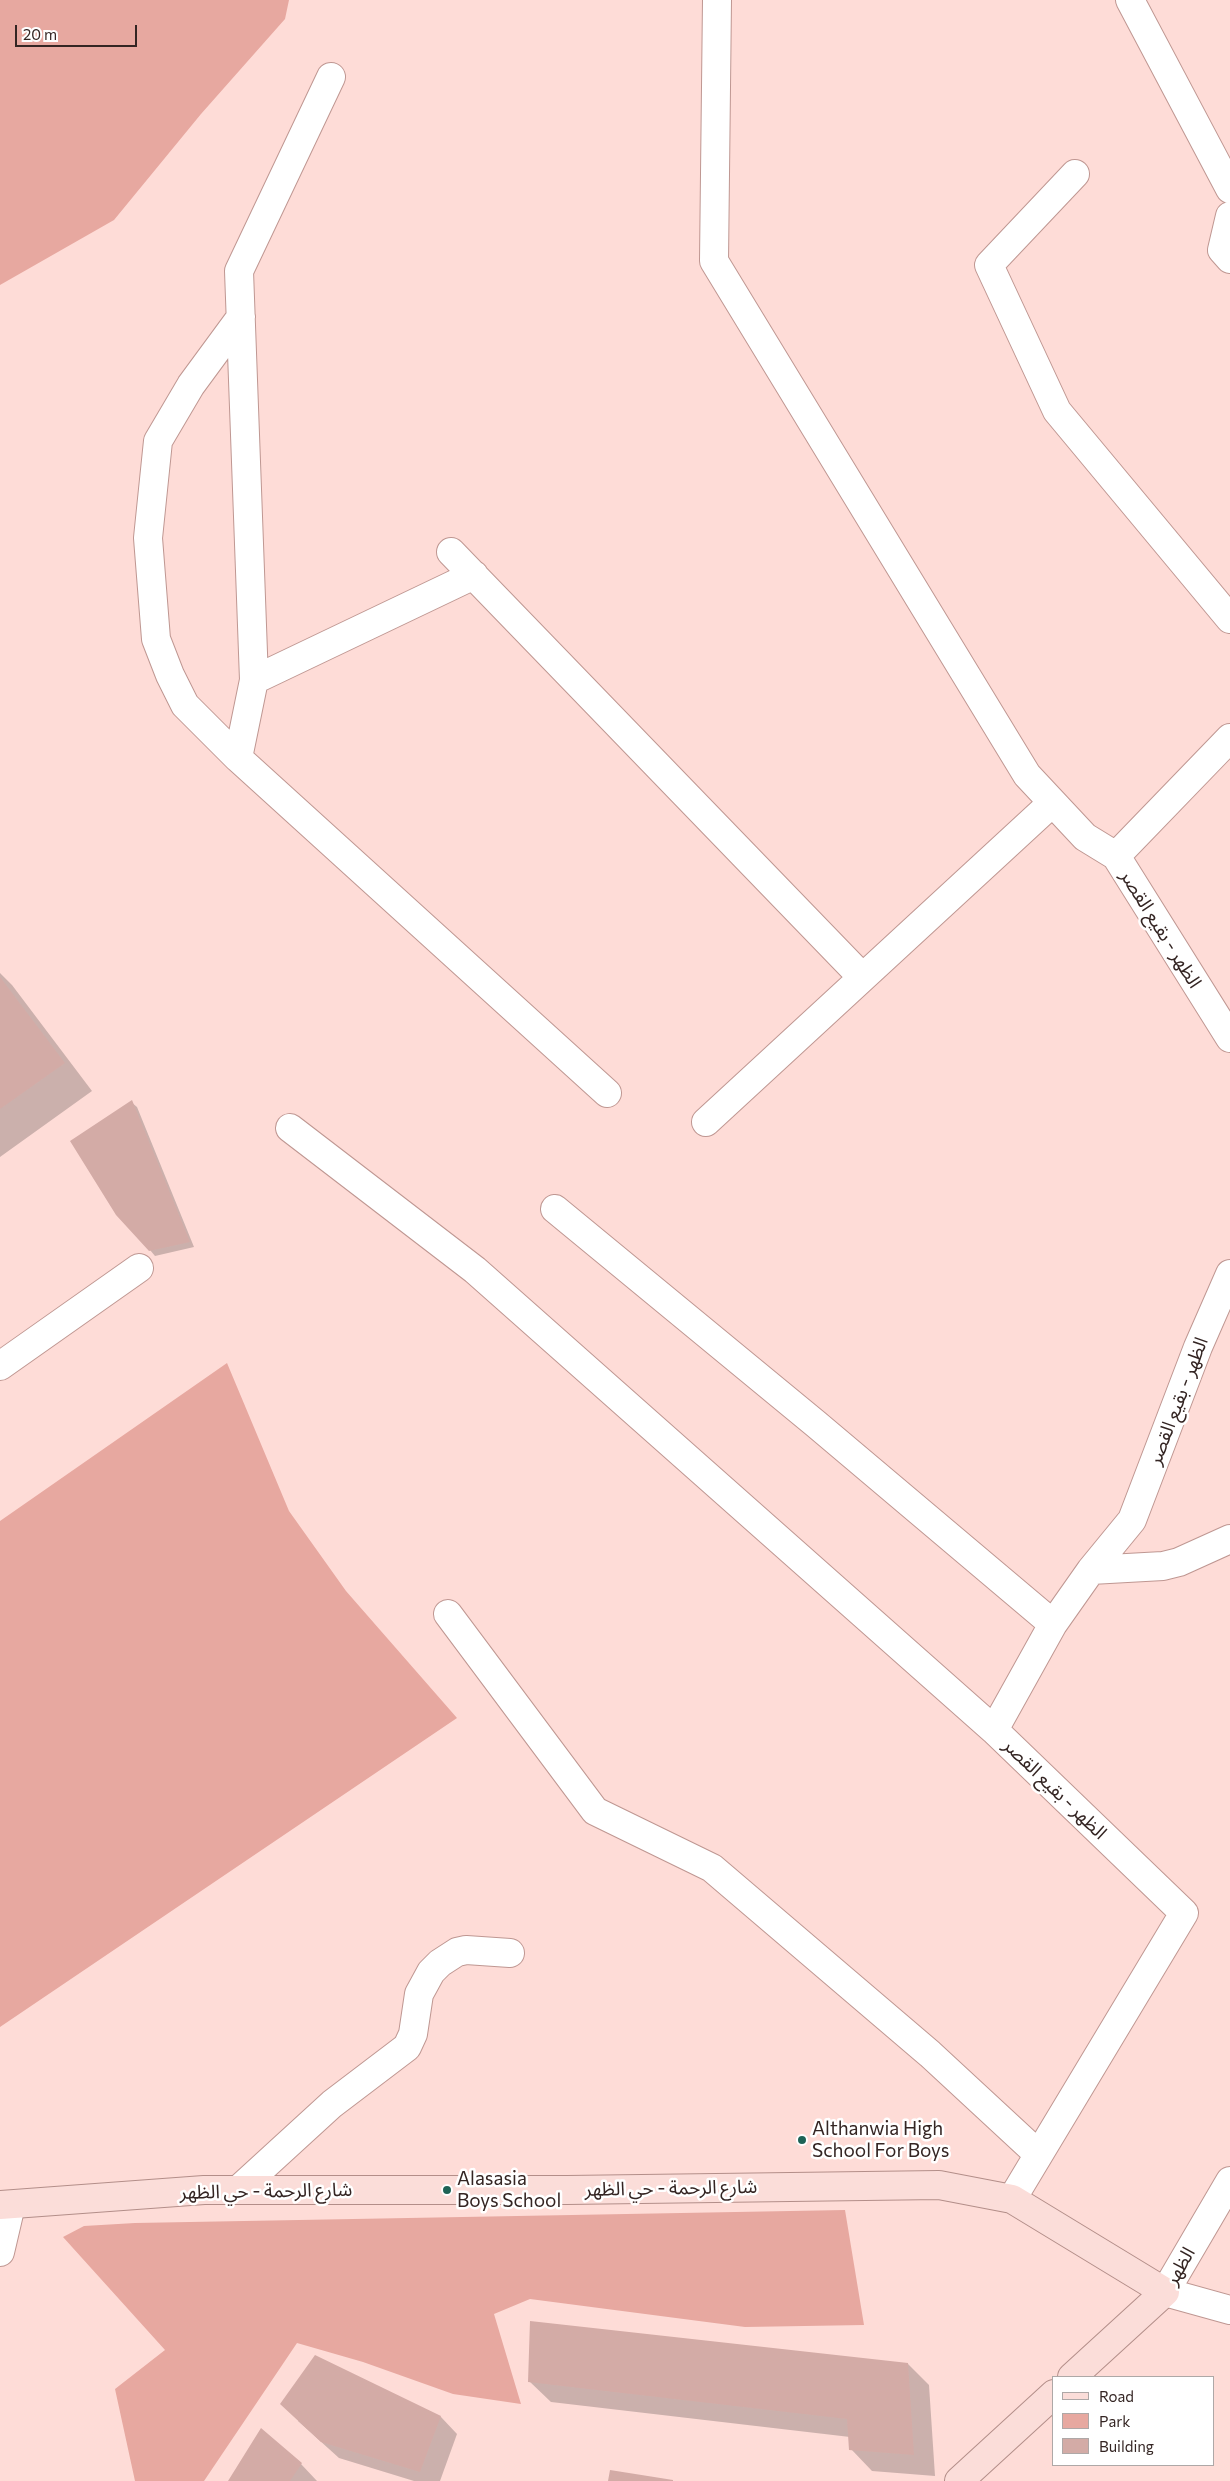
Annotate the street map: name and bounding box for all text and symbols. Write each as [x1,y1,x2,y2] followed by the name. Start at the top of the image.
[18,15,140,47] scale bar
[23,25,57,43] text: 20 m
[1116,866,1206,992] street label: الظهر - بقيع القصر
[1143,1334,1213,1468] street label: الظهر - بقيع القصر
[998,1734,1112,1844] street label: الظهر - بقيع القصر
[812,2118,949,2162] place label: Althanwia High School For Boys
[796,2134,808,2146] marker: Althanwia High School For Boys
[457,2168,561,2212] place label: Alasasia Boys School
[585,2175,757,2201] street label: شارع الرحمة - حي الظهر
[180,2178,352,2204] street label: شارع الرحمة - حي الظهر
[441,2184,453,2196] marker: Alasasia Boys School
[1160,2243,1200,2289] street label: الظهر
[1052,2376,1215,2466] legend
[1099,2387,1134,2405] text: Road
[1099,2412,1130,2430] text: Park
[1099,2437,1154,2455] text: Building

